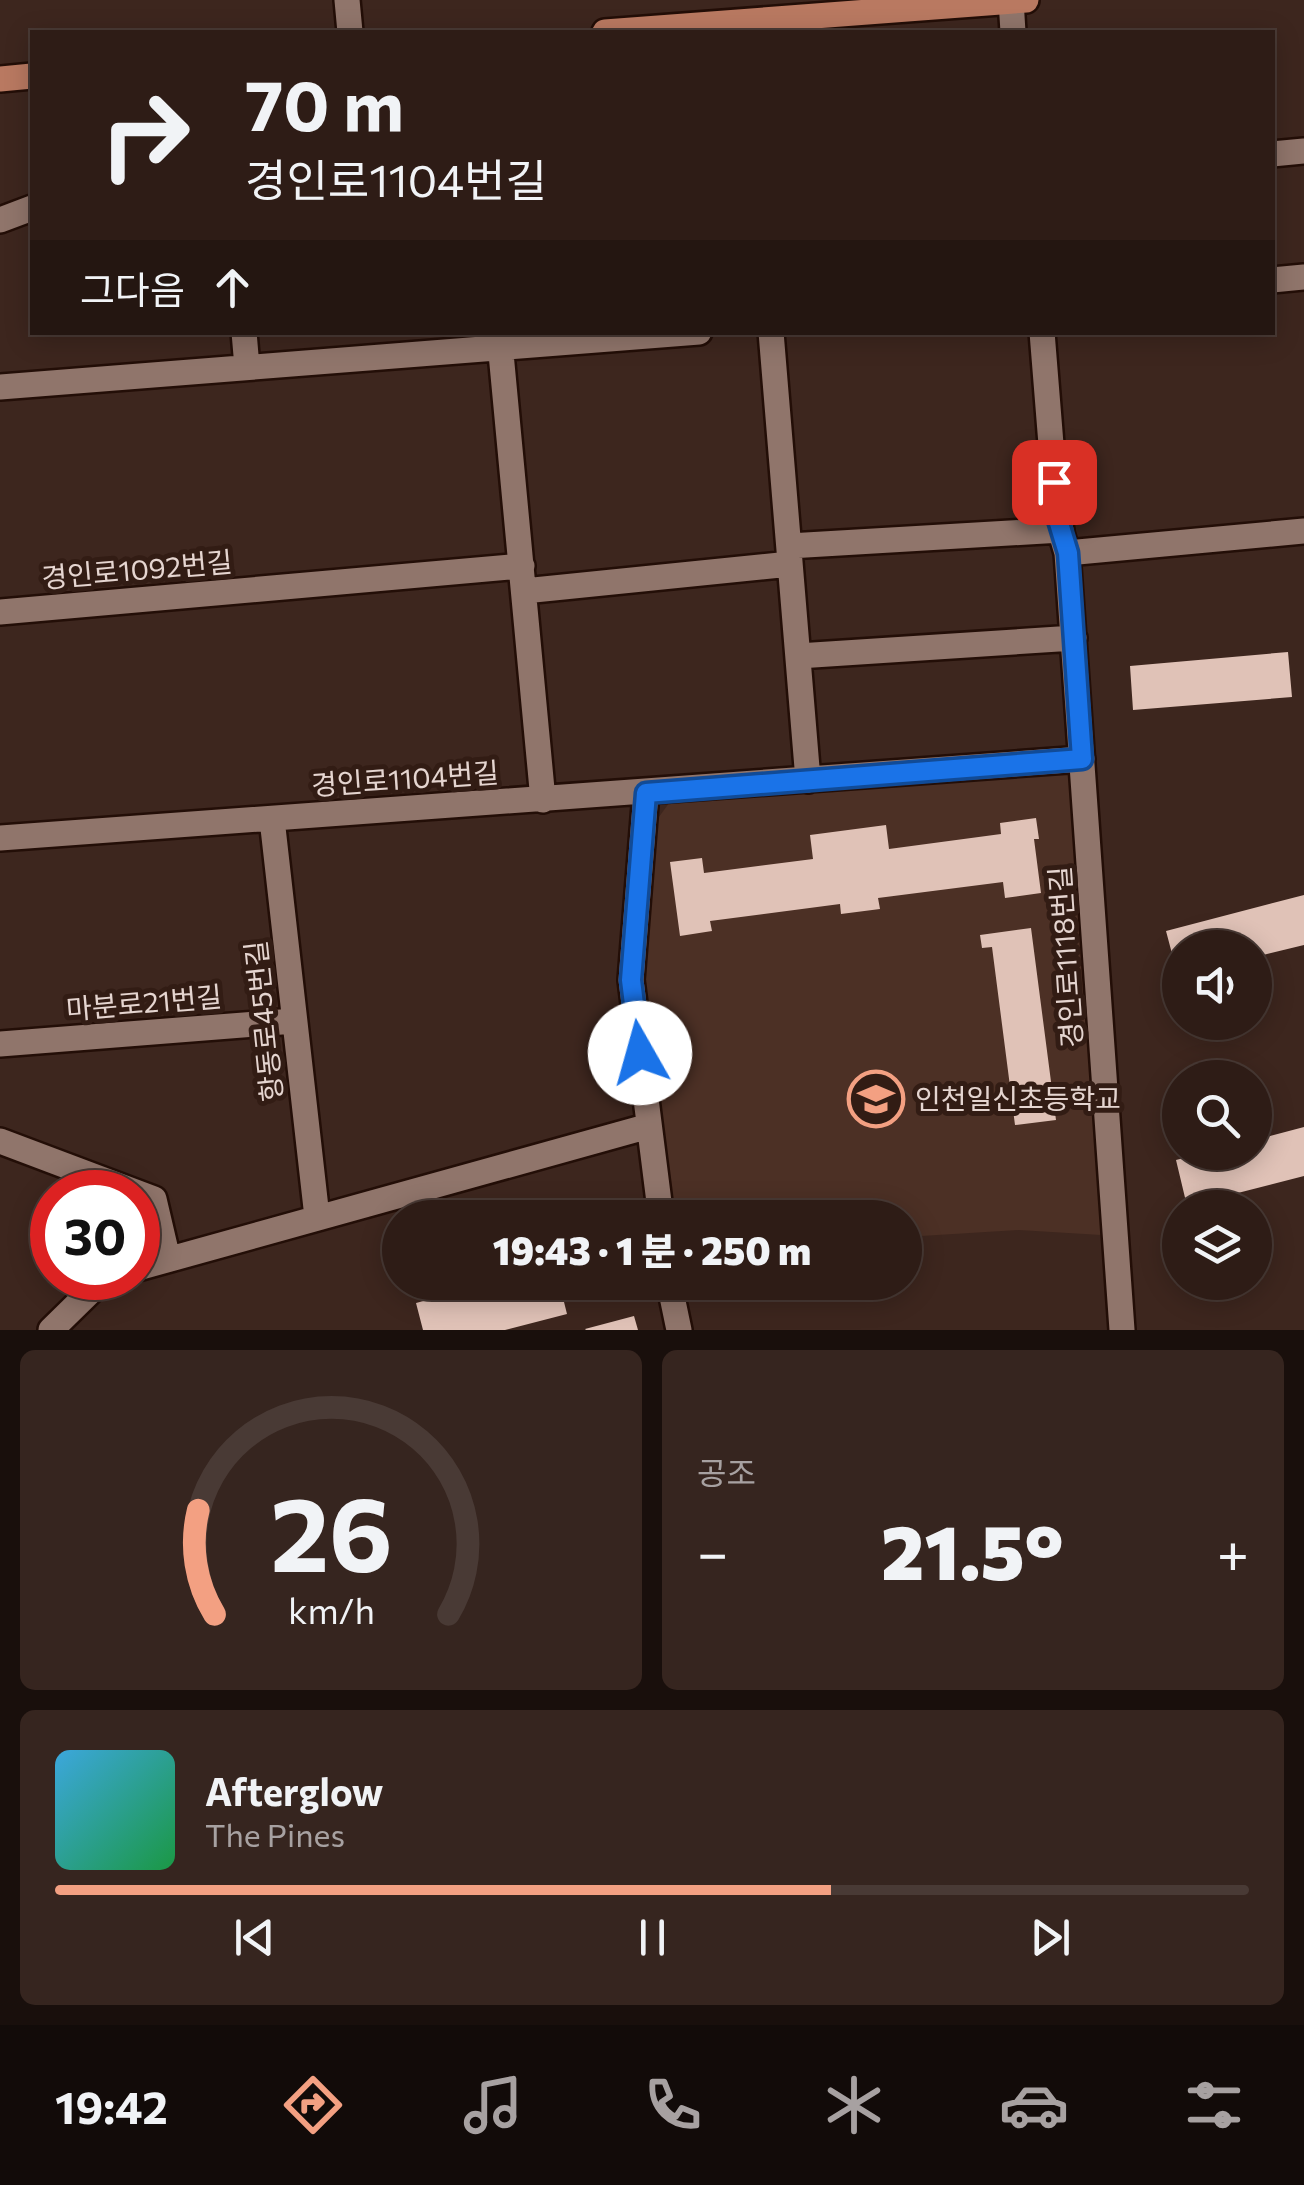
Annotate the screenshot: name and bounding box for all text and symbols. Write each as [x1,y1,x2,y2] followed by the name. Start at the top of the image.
[245,60,404,145] text: 70 m
[80,70,210,200] icon: right
[245,151,547,206] text: 경인로1104번길
[205,260,260,315] icon: ahead
[80,265,185,312] text: 그다음
[1012,440,1097,525] pin
[1027,455,1082,510] icon: arrive
[40,544,234,594] street label: 경인로1092번길
[310,754,500,802] street label: 경인로1104번길
[1042,865,1088,1049] street label: 경인로1118번길
[1162,930,1272,1300] map controls
[1162,930,1272,1040] button: sound
[238,939,288,1103] street label: 항동로45번길
[65,978,223,1026] street label: 마분로21번길
[588,1001,692,1105] position arrow
[1162,1060,1272,1170] button: search
[846,1069,906,1129] school or university icon: 인천일신초등학교
[915,1081,1121,1115] place label: 인천일신초등학교
[30,1170,160,1300] speed limit sign: 30
[1162,1190,1272,1300] button: layers
[493,1226,811,1273] text: 19:43 · 1 분 · 250 m
[697,1452,756,1492] text: 공조
[270,1466,392,1593] text: 26
[881,1504,1064,1595] text: 21.5°
[697,1517,728,1584] text: −
[1217,1517,1249,1584] text: +
[288,1588,374,1631] text: km/h
[205,1767,383,1814] text: Afterglow
[205,1814,345,1854] text: The Pines
[227,1910,282,1965] icon: previous
[625,1910,680,1965] icon: pause
[1023,1910,1078,1965] icon: next
[278,2070,348,2140] icon: directions
[458,2070,528,2140] icon: music
[638,2070,708,2140] icon: phone
[819,2070,889,2140] icon: climate
[999,2070,1069,2140] icon: car
[1179,2070,1249,2140] icon: filters
[55,2078,168,2133] text: 19:42

